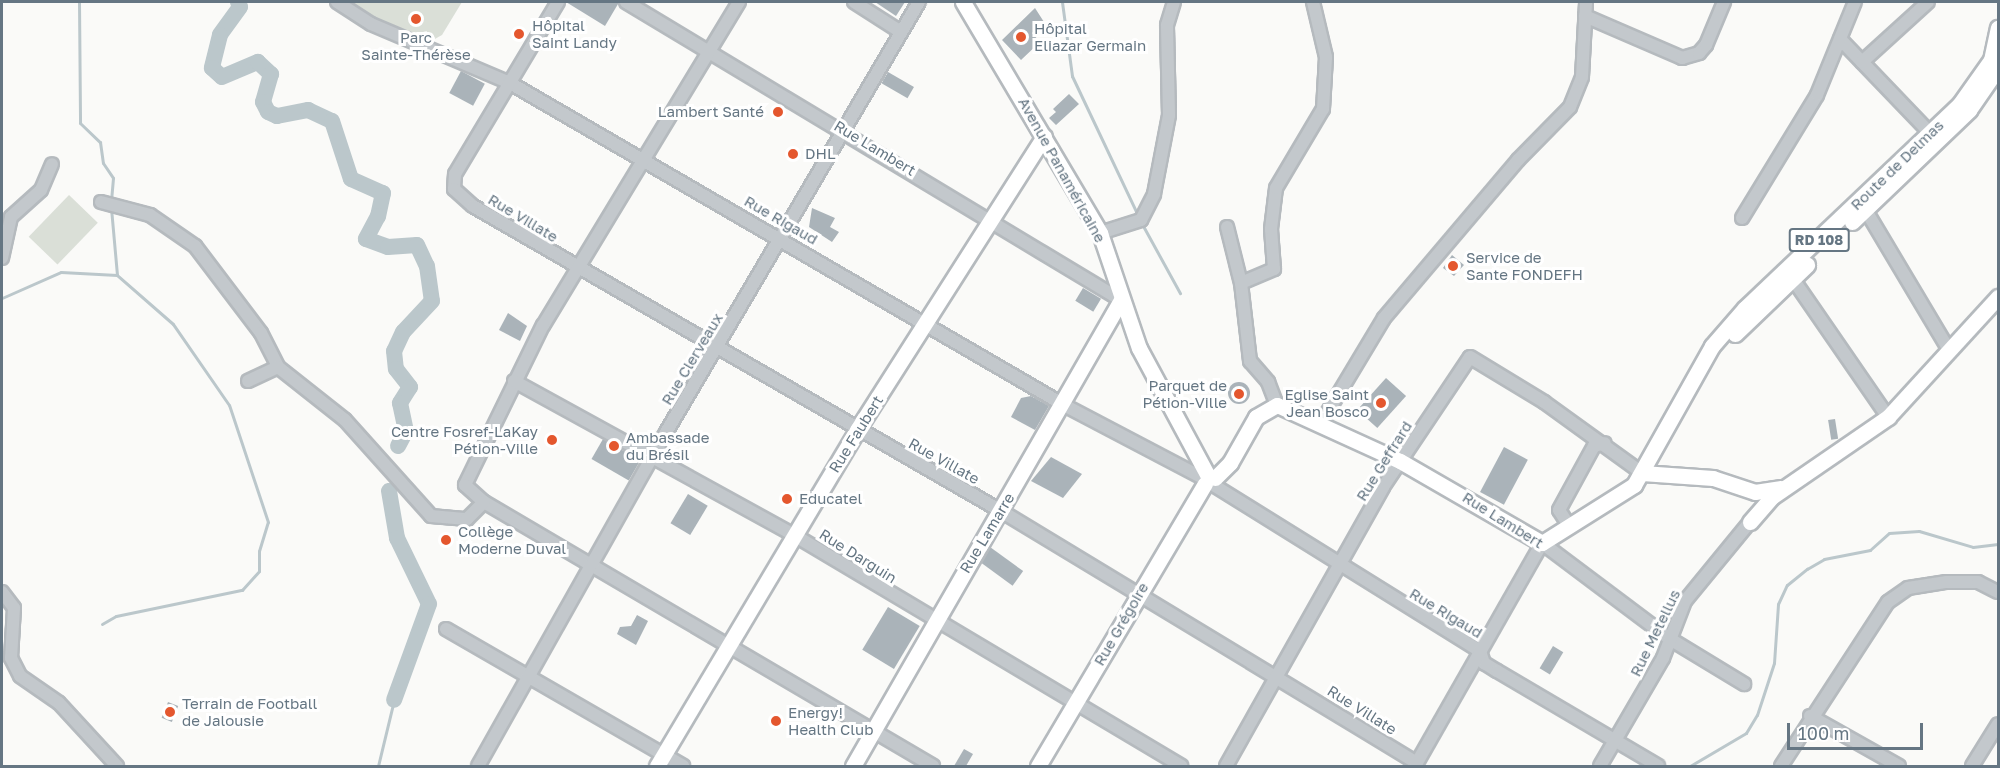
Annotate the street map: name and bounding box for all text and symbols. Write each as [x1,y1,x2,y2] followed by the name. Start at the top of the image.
[409,12,423,26] marker: Parc Sainte-Thérèse
[532,16,617,51] place label: Hôpital Saint Landy
[1034,19,1146,54] place label: Hôpital Eliazar Germain
[510,25,528,43] marker: Hôpital Saint Landy
[361,28,471,63] place label: Parc Sainte-Thérèse
[1012,28,1030,46] marker: Hôpital Eliazar Germain
[1015,94,1109,246] street label: Avenue Panaméricaine
[658,103,764,121] place label: Lambert Santé
[769,103,787,121] marker: Lambert Santé
[1847,116,1947,214] street label: Route de Delmas
[831,117,919,179] street label: Rue Lambert
[805,145,835,163] place label: DHL
[786,147,800,161] marker: DHL
[485,190,561,246] street label: Rue Villate
[741,192,821,248] street label: Rue Rigaud
[1788,229,1850,251] road number: RD 108
[1466,248,1583,283] place label: Service de Sante FONDEFH
[1444,257,1462,275] marker: Service de Sante FONDEFH
[658,310,726,408] street label: Rue Clerveaux
[1142,376,1227,411] place label: Parquet de Pétion-Ville
[1284,385,1369,420] place label: Eglise Saint Jean Bosco
[1232,387,1246,401] marker: Parquet de Pétion-Ville
[825,392,887,476] street label: Rue Faubert
[1374,396,1388,410] marker: Eglise Saint Jean Bosco
[1352,418,1416,504] street label: Rue Geffrard
[391,422,538,457] place label: Centre Fosref-LaKay Pétion-Ville
[626,428,709,463] place label: Ambassade du Brésil
[543,431,561,449] marker: Centre Fosref-LaKay Pétion-Ville
[905,434,983,488] street label: Rue Villate
[607,439,621,453] marker: Ambassade du Brésil
[1459,488,1547,552] street label: Rue Lambert
[799,490,862,508] place label: Educatel
[956,490,1018,576] street label: Rue Lamarre
[780,492,794,506] marker: Educatel
[458,522,566,557] place label: Collège Moderne Duval
[816,525,900,587] street label: Rue Darguin
[439,533,453,547] marker: Collège Moderne Duval
[1090,579,1152,669] street label: Rue Grégoire
[1406,584,1486,642] street label: Rue Rigaud
[1626,587,1684,679] street label: Rue Metellus
[1324,682,1400,738] street label: Rue Villate
[182,694,317,729] place label: Terrain de Football de Jalousie
[788,703,873,738] place label: Energy! Health Club
[163,705,177,719] marker: Terrain de Football de Jalousie
[1790,711,1926,749] scale bar
[769,714,783,728] marker: Energy! Health Club
[1798,722,1849,744] text: 100 m

